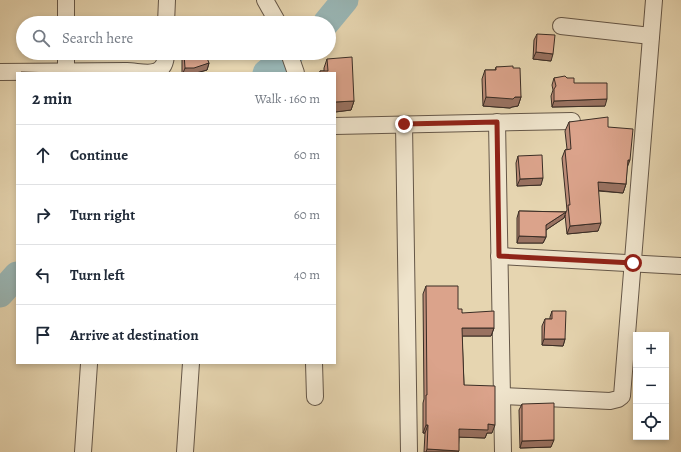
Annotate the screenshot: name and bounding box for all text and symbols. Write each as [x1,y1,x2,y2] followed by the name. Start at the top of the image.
[16,16,336,60] search box
[30,27,52,49] icon: search
[62,28,133,48] text: Search here
[32,87,72,110] text: 2 min
[255,90,320,107] text: Walk · 160 m
[395,115,413,133] route end
[32,144,54,166] icon: ahead
[70,145,128,165] text: Continue
[294,146,320,163] text: 60 m
[32,204,54,226] icon: right
[70,205,135,225] text: Turn right
[294,206,320,223] text: 60 m
[624,254,642,272] route start
[32,264,54,286] icon: left
[70,265,125,285] text: Turn left
[294,266,320,283] text: 40 m
[32,324,54,346] icon: arrive
[70,325,199,345] text: Arrive at destination
[633,332,669,440] map controls
[633,332,669,368] button: +
[633,368,669,404] button: −
[633,404,669,440] button: locate

